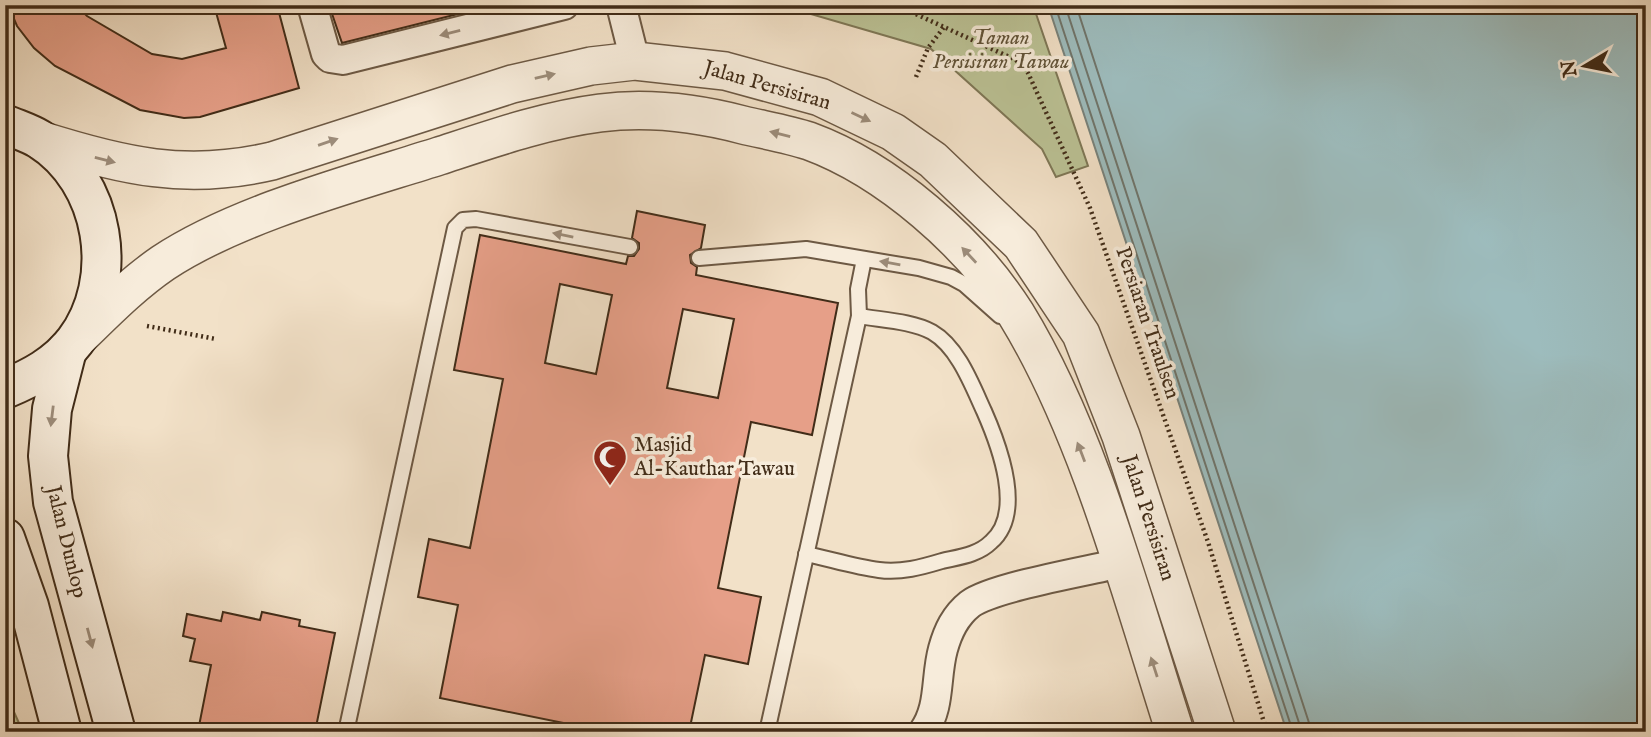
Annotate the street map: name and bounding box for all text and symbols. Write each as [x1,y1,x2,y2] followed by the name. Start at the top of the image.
[932,25,1070,76] park label: Taman Persisiran Tawau
[439,28,461,39] one-way arrow
[1550,32,1620,102] north arrow
[698,54,834,117] street label: Jalan Persisiran
[1557,58,1584,80] text: N
[534,70,556,81] one-way arrow
[850,112,871,123] one-way arrow
[769,128,791,139] one-way arrow
[317,136,338,147] one-way arrow
[94,155,116,166] one-way arrow
[552,229,574,240] one-way arrow
[1108,243,1186,403] street label: Persiaran Traulsen
[962,247,978,264] one-way arrow
[879,257,901,268] one-way arrow
[47,406,58,428] one-way arrow
[633,432,795,483] place label: Masjid Al-Kauthar Tawau
[591,438,629,487] mosque icon: Masjid Al-Kauthar Tawau
[1075,441,1086,462] one-way arrow
[1114,450,1181,584] street label: Jalan Persisiran
[39,481,93,601] street label: Jalan Dunlop
[86,628,96,649] one-way arrow
[1149,656,1159,677] one-way arrow

